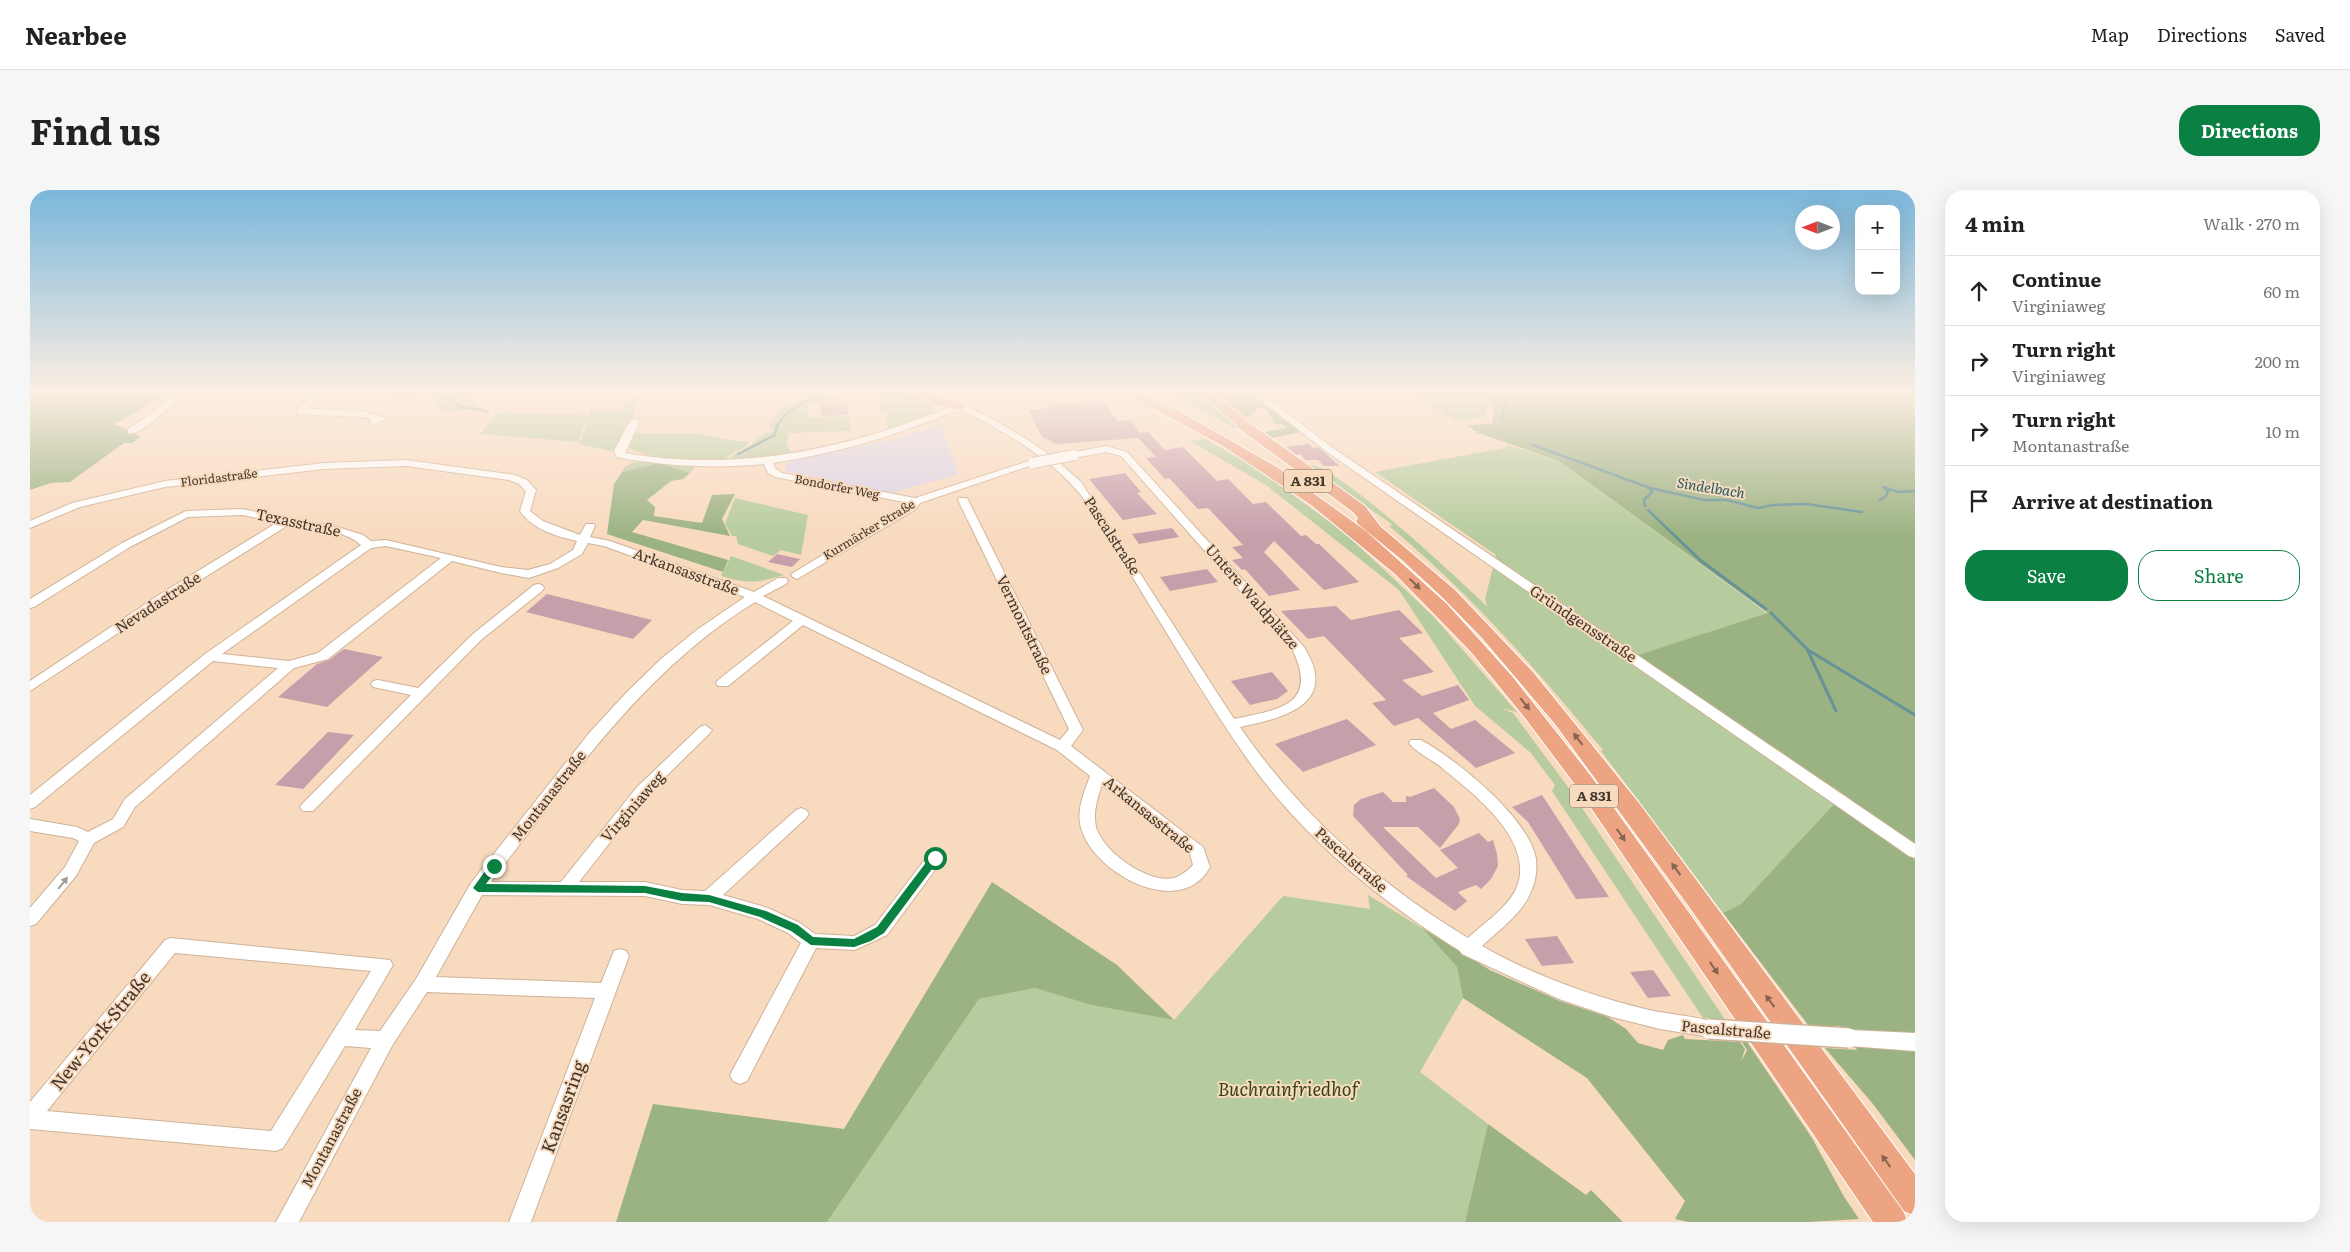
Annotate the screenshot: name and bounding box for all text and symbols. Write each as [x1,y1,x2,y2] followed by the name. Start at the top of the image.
[25,17,127,52] text: Nearbee
[2091,21,2129,48] text: Map
[2157,21,2247,48] text: Directions
[2275,21,2325,48] text: Saved
[30,104,160,156] text: Find us
[2179,105,2320,156] button: Directions
[1795,205,1840,250] north arrow
[1855,205,1900,295] map controls
[1855,205,1900,250] button: +
[1965,207,2025,238] text: 4 min
[2203,211,2300,235] text: Walk · 270 m
[1855,250,1900,295] button: −
[2012,265,2101,293] text: Continue
[1965,277,1993,305] icon: ahead
[2263,279,2300,303] text: 60 m
[2012,293,2105,317] text: Virginiaweg
[2012,335,2116,363] text: Turn right
[1965,347,1993,375] icon: right
[2255,349,2300,373] text: 200 m
[2012,363,2105,387] text: Virginiaweg
[2012,405,2116,433] text: Turn right
[1965,417,1993,445] icon: right
[2266,419,2300,443] text: 10 m
[2012,433,2129,457] text: Montanastraße
[179,463,259,491] street label: Floridastraße
[793,469,881,503] street label: Bondorfer Weg
[1284,470,1332,492] road number: A 831
[1676,472,1747,502] water label: Sindelbach
[1965,487,1993,515] icon: arrive
[2012,487,2213,515] text: Arrive at destination
[1079,491,1147,579] street label: Pascalstraße
[819,494,918,564] street label: Kurmärker Straße
[254,501,343,542] street label: Texasstraße
[1201,538,1306,654] street label: Untere Waldplätze
[630,541,743,601] street label: Arkansasstraße
[1965,550,2128,601] button: Save
[2138,550,2300,601] button: Share
[110,565,205,638] street label: Nevadastraße
[991,571,1059,678] street label: Vermontstraße
[1409,578,1421,590] one-way arrow
[1526,578,1642,667] street label: Gründgensstraße
[1519,697,1530,710] one-way arrow
[1572,733,1583,746] one-way arrow
[505,744,591,846] street label: Montanastraße
[594,765,670,847] street label: Virginiaweg
[1099,770,1201,858] street label: Arkansasstraße
[1570,784,1618,808] road number: A 831
[1311,821,1394,897] street label: Pascalstraße
[1616,828,1626,841] one-way arrow
[924,847,947,870] route start
[483,855,506,878] route end
[1671,862,1681,876] one-way arrow
[58,876,68,890] one-way arrow
[1709,961,1719,975] one-way arrow
[43,964,157,1096] street label: New-York-Straße
[1765,994,1775,1008] one-way arrow
[1680,1013,1772,1044] street label: Pascalstraße
[533,1055,592,1157] street label: Kansasring
[1218,1075,1360,1102] park label: Buchrainfriedhof
[295,1083,367,1191] street label: Montanastraße
[1881,1154,1891,1168] one-way arrow

